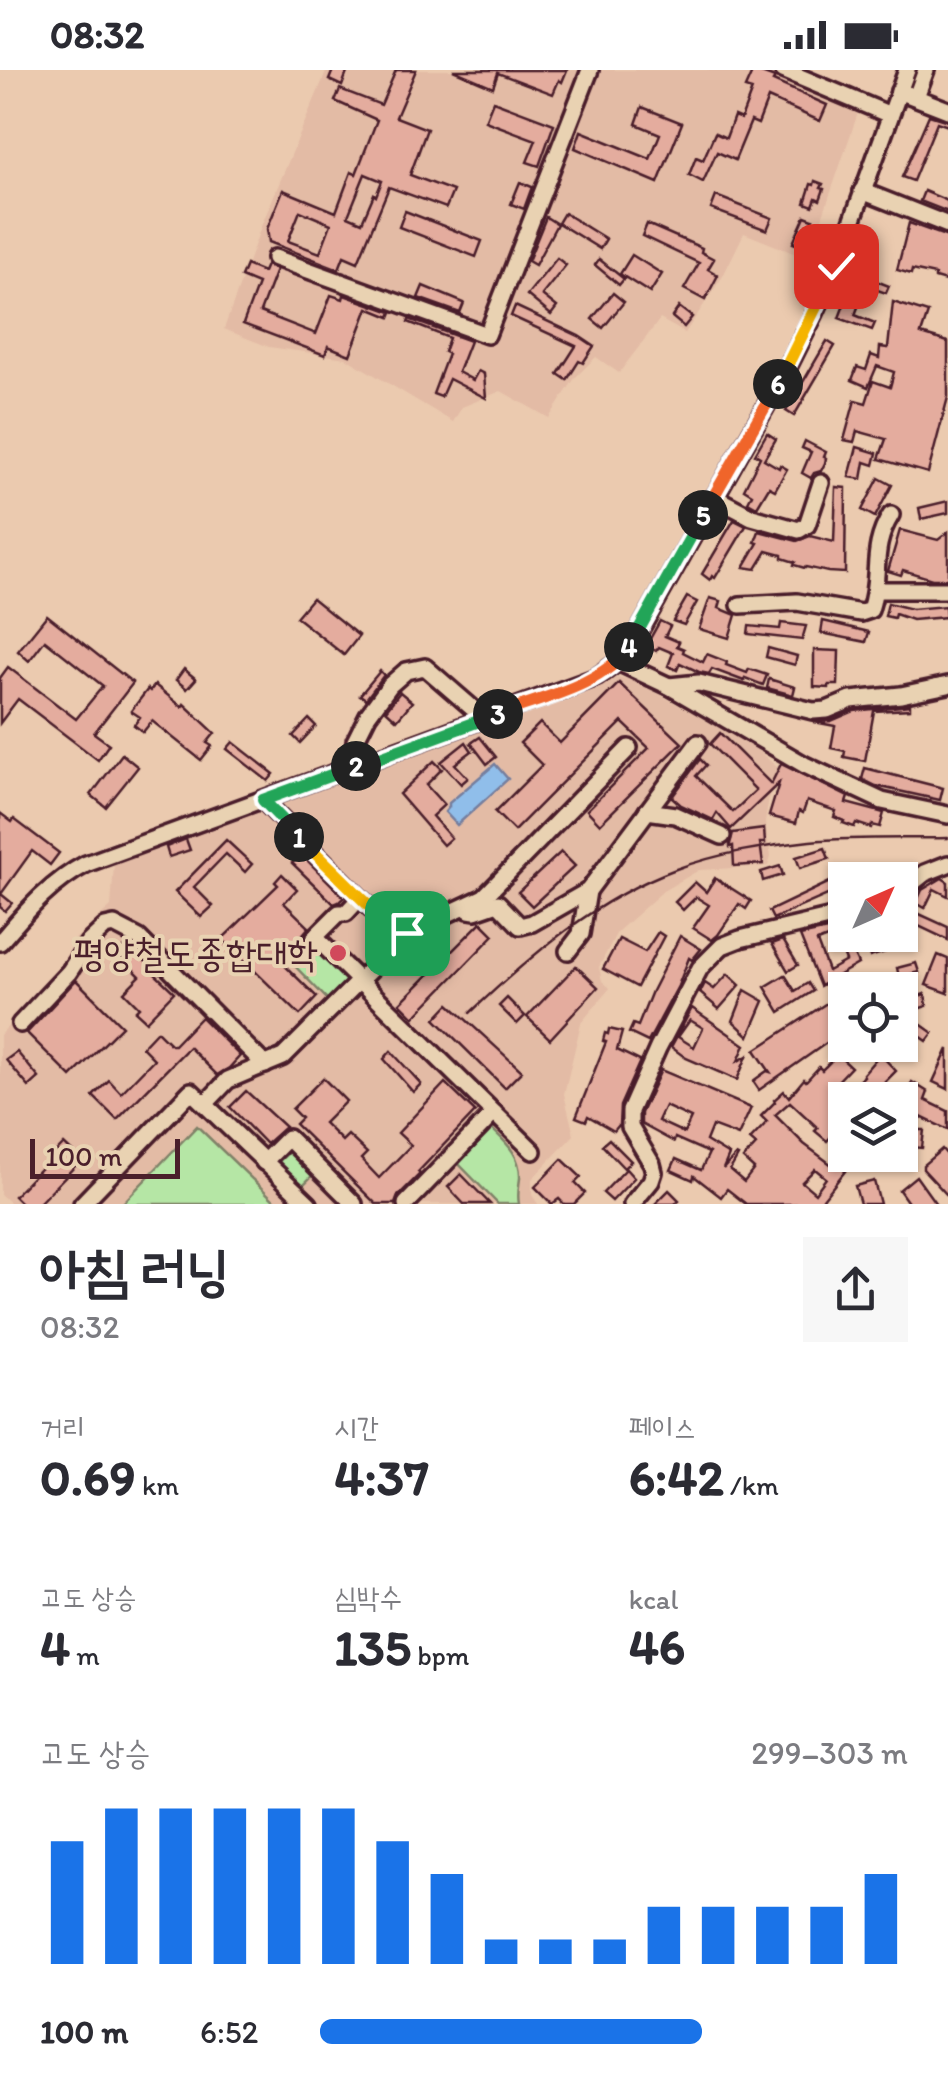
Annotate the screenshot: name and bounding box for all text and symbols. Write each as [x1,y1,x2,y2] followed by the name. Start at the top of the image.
[50,12,144,58] text: 08:32
[794,224,879,309] pin
[809,239,864,294] icon: check
[753,359,803,409] pin: 6
[771,367,785,401] text: 6
[678,490,728,540] pin: 5
[696,498,710,532] text: 5
[604,622,654,672] pin: 4
[621,630,637,664] text: 4
[473,689,523,739] pin: 3
[490,697,506,731] text: 3
[331,741,381,791] pin: 2
[349,749,363,783] text: 2
[274,812,324,862] pin: 1
[293,820,306,854] text: 1
[828,862,918,952] north arrow
[828,862,918,1172] map controls
[365,891,450,976] pin
[380,906,435,961] icon: arrive
[73,930,318,976] place label: 평양철도종합대학
[327,942,349,964] marker: 평양철도종합대학
[828,972,918,1062] button: locate
[828,1082,918,1172] button: layers
[30,1134,180,1178] scale bar
[45,1139,122,1173] text: 100 m
[40,1237,229,1303] text: 아침 러닝
[803,1237,908,1342] button: share
[40,1308,119,1346] text: 08:32
[40,1410,85,1444] text: 거리
[334,1410,379,1444] text: 시간
[629,1410,696,1444] text: 페이스
[40,1447,136,1508] text: 0.69
[334,1447,429,1508] text: 4:37
[629,1447,724,1508] text: 6:42
[136,1468,179,1502] text: km
[724,1468,779,1502] text: /km
[40,1580,136,1614] text: 고도 상승
[334,1580,402,1614] text: 심박수
[629,1582,678,1616] text: kcal
[629,1616,685,1677] text: 46
[40,1617,70,1678] text: 4
[334,1617,411,1678] text: 135
[70,1638,100,1672] text: m
[411,1638,469,1672] text: bpm
[40,1734,150,1772] text: 고도 상승
[751,1734,908,1772] text: 299–303 m
[40,2013,128,2051] text: 100 m
[200,2013,258,2051] text: 6:52

